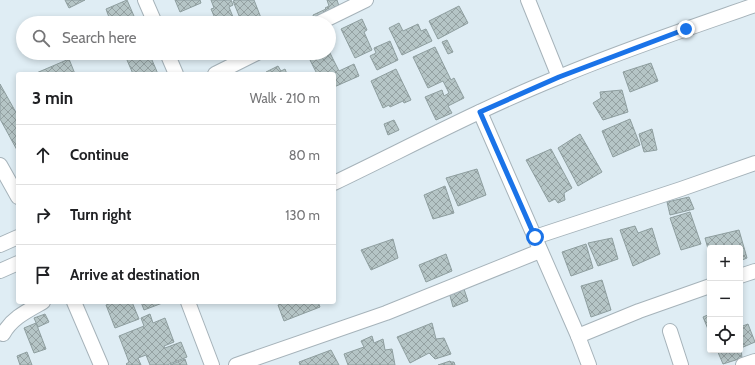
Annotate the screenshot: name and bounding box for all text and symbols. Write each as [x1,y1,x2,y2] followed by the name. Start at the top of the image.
[16,16,336,60] search box
[677,20,695,38] route end
[30,27,52,49] icon: search
[62,29,137,47] text: Search here
[32,88,73,108] text: 3 min
[250,90,320,106] text: Walk · 210 m
[32,144,54,166] icon: ahead
[70,146,129,164] text: Continue
[289,147,320,163] text: 80 m
[32,204,54,226] icon: right
[70,206,131,224] text: Turn right
[285,207,320,223] text: 130 m
[526,228,544,246] route start
[707,245,743,353] map controls
[707,245,743,281] button: +
[32,264,54,286] icon: arrive
[70,266,200,284] text: Arrive at destination
[707,281,743,317] button: −
[707,317,743,353] button: locate

